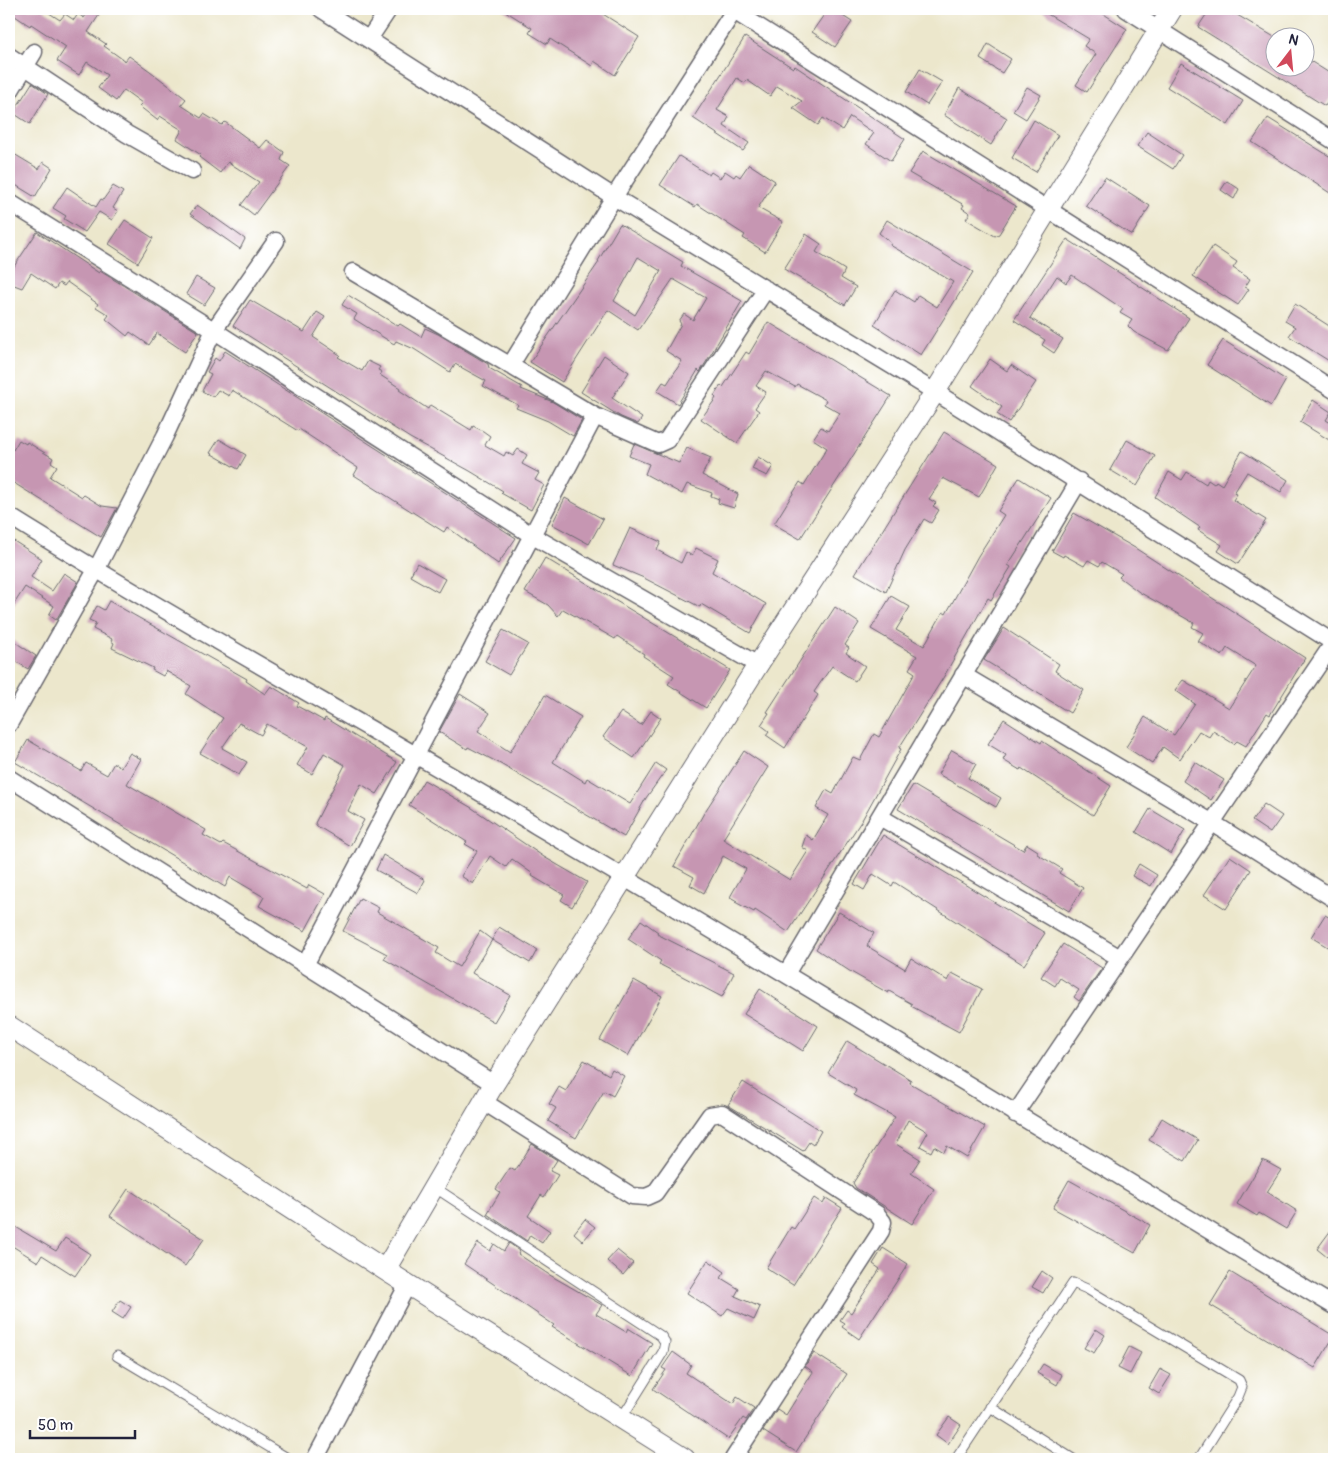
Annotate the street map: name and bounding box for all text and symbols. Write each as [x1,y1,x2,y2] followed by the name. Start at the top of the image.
[1266,28,1316,78] north arrow
[1287,31,1300,49] text: N
[30,1408,135,1440] scale bar
[38,1416,73,1435] text: 50 m

